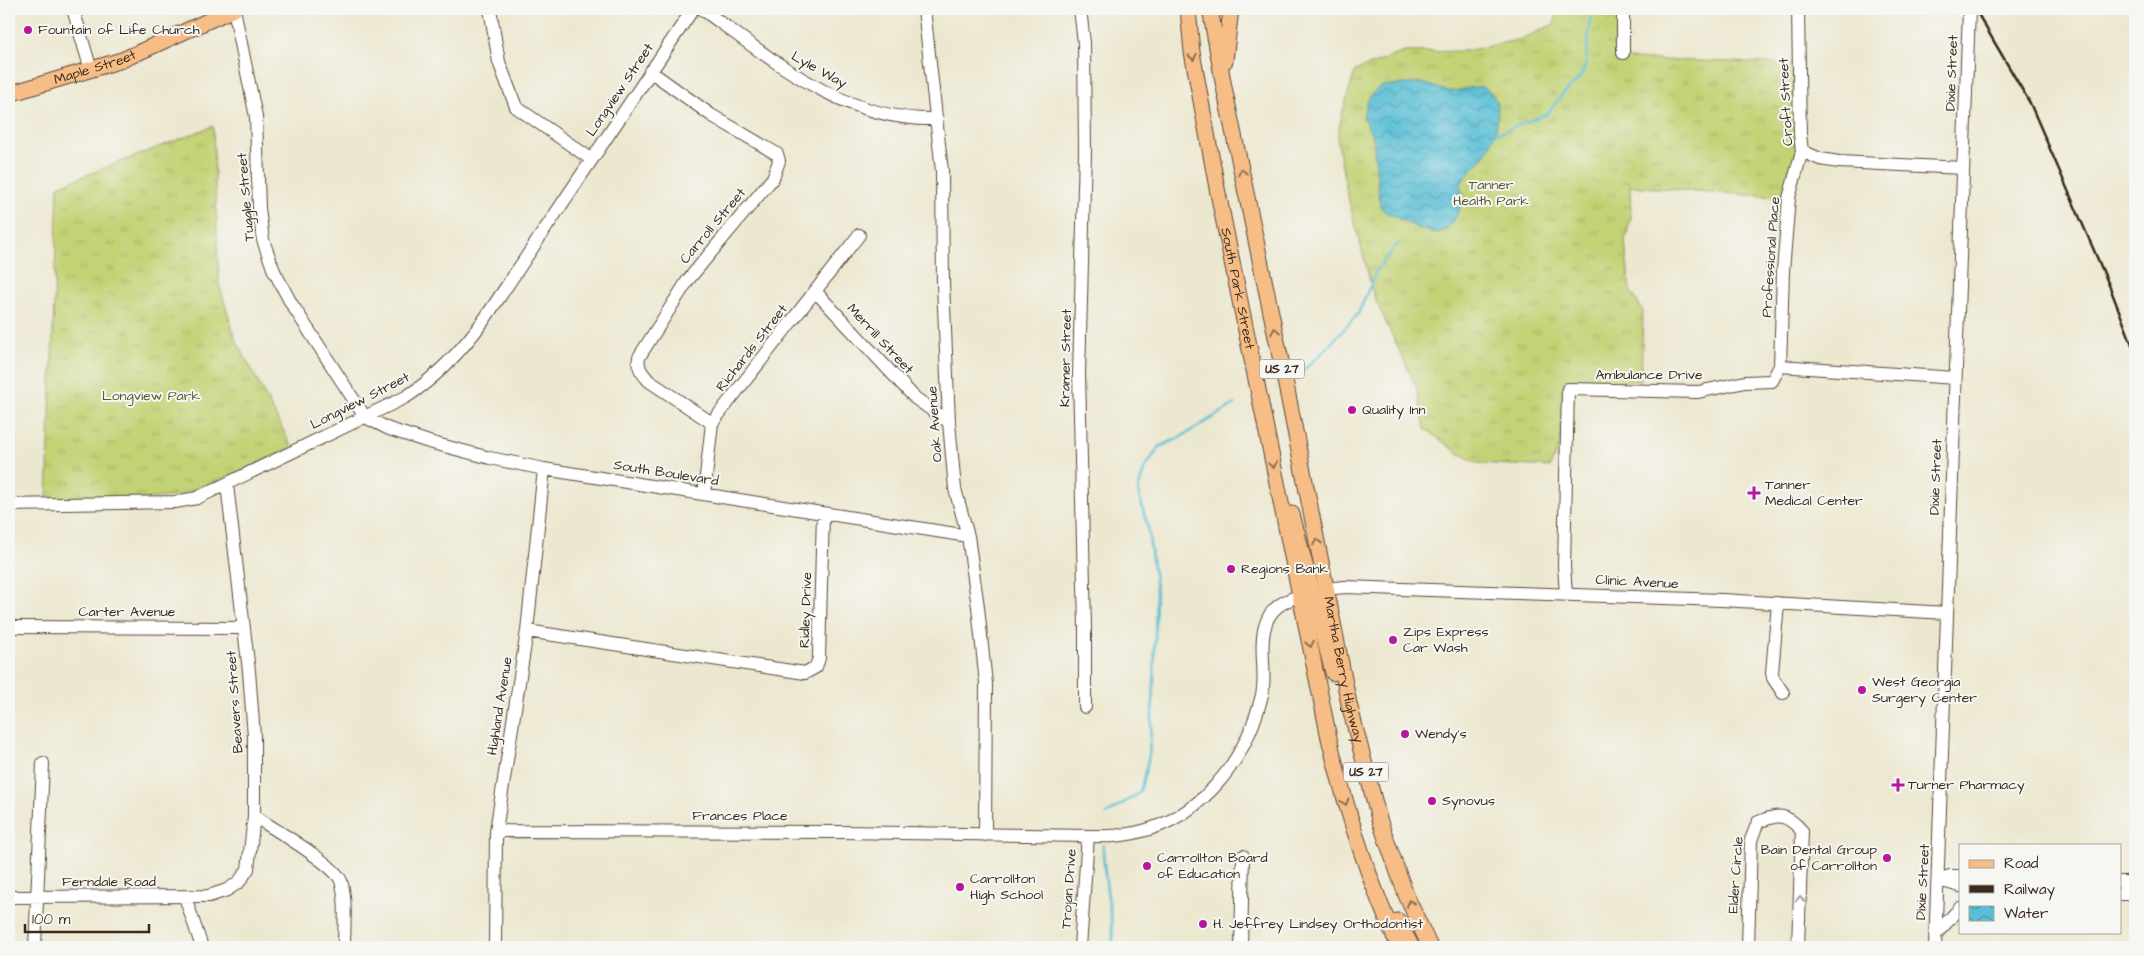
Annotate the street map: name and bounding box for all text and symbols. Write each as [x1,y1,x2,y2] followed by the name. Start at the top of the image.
[38,20,200,40] place label: Fountain of Life Church
[22,24,34,36] marker: Fountain of Life Church
[1941,34,1963,111] street label: Dixie Street
[581,39,659,141] street label: Longview Street
[52,45,140,90] street label: Maple Street
[788,47,851,94] street label: Lyle Way
[1188,53,1198,62] one-way arrow
[1774,57,1798,147] street label: Croft Street
[232,152,260,242] street label: Tuggle Street
[1237,167,1248,176] one-way arrow
[1453,175,1529,211] park label: Tanner Health Park
[675,183,751,268] street label: Carroll Street
[1757,195,1785,318] street label: Professional Place
[1215,226,1260,351] street label: South Park Street
[842,299,918,379] street label: Merrill Street
[712,300,793,396] street label: Richards Street
[1055,308,1077,407] street label: Kramer Street
[1270,326,1280,335] one-way arrow
[1260,359,1304,378] road number: US 27
[1596,365,1703,385] street label: Ambulance Drive
[307,367,413,435] street label: Longview Street
[922,385,948,463] street label: Oak Avenue
[102,386,200,406] park label: Longview Park
[1362,400,1426,420] place label: Quality Inn
[1346,404,1358,416] marker: Quality Inn
[1925,438,1947,515] street label: Dixie Street
[612,455,720,491] street label: South Boulevard
[1268,461,1278,470] one-way arrow
[1765,475,1863,511] place label: Tanner Medical Center
[1747,486,1761,500] marker: Tanner Medical Center
[1313,537,1323,546] one-way arrow
[1241,559,1328,579] place label: Regions Bank
[1225,563,1237,575] marker: Regions Bank
[1595,570,1680,594] street label: Clinic Avenue
[795,571,817,648] street label: Ridley Drive
[1318,595,1369,745] street label: Martha Berry Highway
[79,602,176,622] street label: Carter Avenue
[1403,622,1489,658] place label: Zips Express Car Wash
[1387,634,1399,646] marker: Zips Express Car Wash
[1305,639,1315,648] one-way arrow
[221,650,249,754] street label: Beavers Street
[482,655,518,757] street label: Highland Avenue
[1872,672,1977,708] place label: West Georgia Surgery Center
[1856,684,1868,696] marker: West Georgia Surgery Center
[1415,724,1467,744] place label: Wendy's
[1399,728,1411,740] marker: Wendy's
[1344,762,1388,782] road number: US 27
[1908,775,2025,795] place label: Turner Pharmacy
[1892,779,1904,791] marker: Turner Pharmacy
[1442,791,1495,811] place label: Synovus
[1426,795,1438,807] marker: Synovus
[1339,798,1350,807] one-way arrow
[692,806,788,826] street label: Frances Place
[1723,835,1749,914] street label: Elder Circle
[1761,840,1877,876] place label: Bain Dental Group of Carrollton
[1911,843,1935,921] street label: Dixie Street
[1959,844,2122,934] legend
[1056,848,1082,930] street label: Trojan Drive
[1157,848,1268,884] place label: Carrollton Board of Education
[1881,852,1893,864] marker: Bain Dental Group of Carrollton
[2004,853,2039,874] text: Road
[1141,860,1153,872] marker: Carrollton Board of Education
[970,869,1043,905] place label: Carrollton High School
[62,872,156,892] street label: Ferndale Road
[2004,879,2055,901] text: Railway
[954,881,966,893] marker: Carrollton High School
[1795,894,1805,902] one-way arrow
[1405,899,1416,908] one-way arrow
[25,901,149,933] scale bar
[2004,903,2048,924] text: Water
[32,909,71,930] text: 100 m
[1213,914,1424,934] place label: H. Jeffrey Lindsey Orthodontist
[1197,918,1209,930] marker: H. Jeffrey Lindsey Orthodontist

